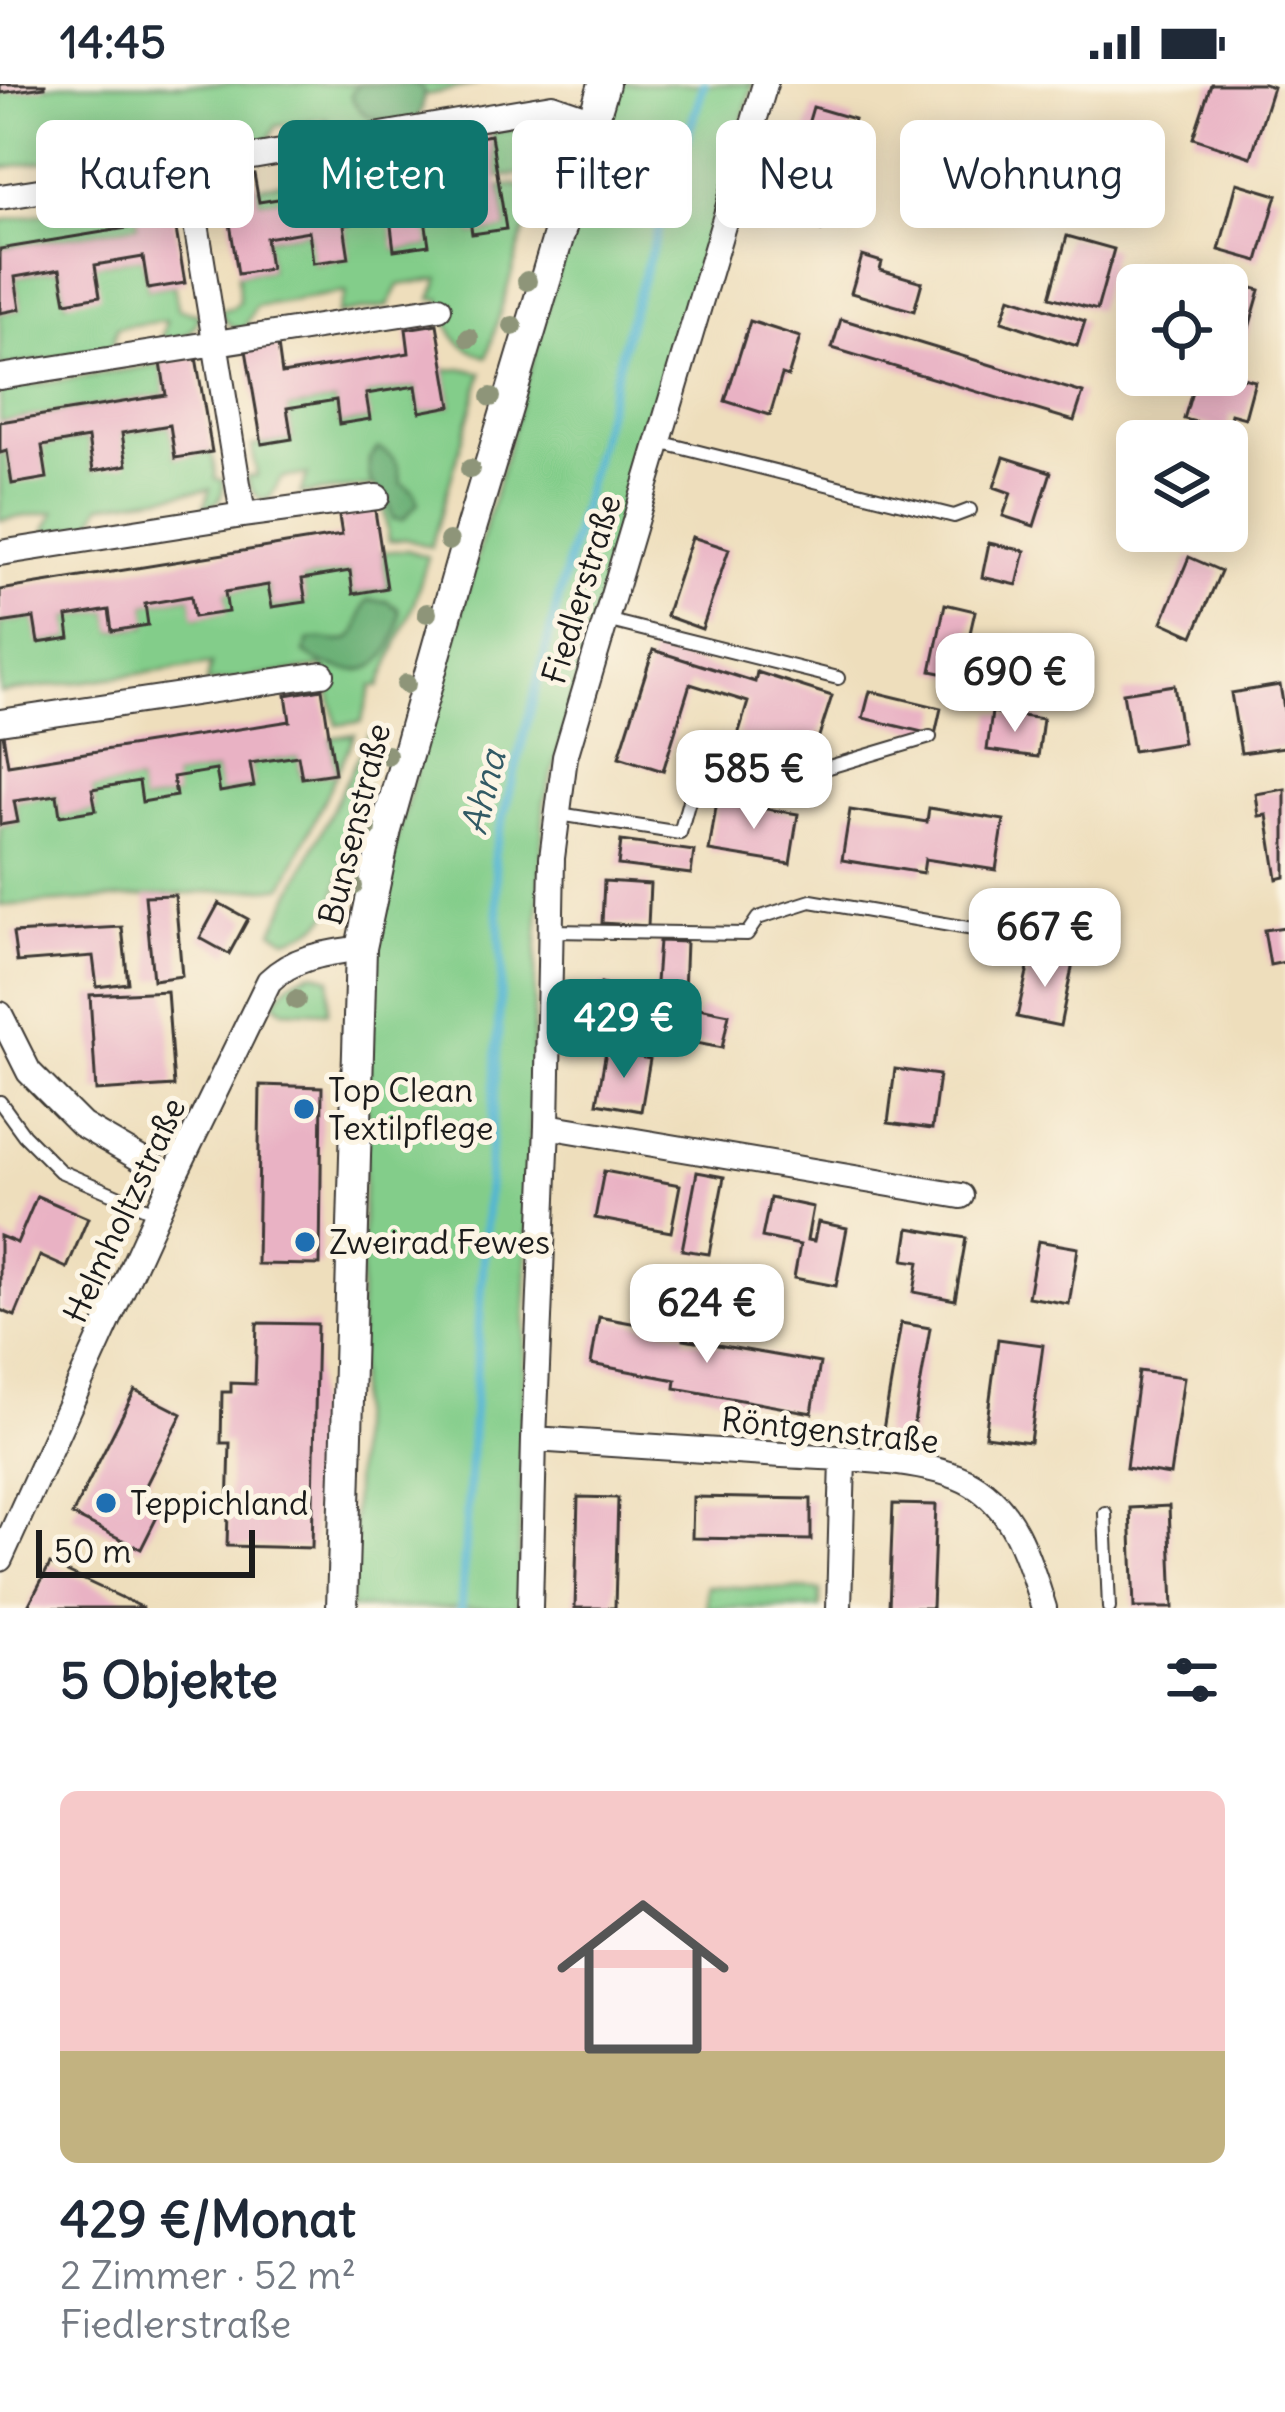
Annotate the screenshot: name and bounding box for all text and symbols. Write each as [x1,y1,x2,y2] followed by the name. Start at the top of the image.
[60,14,166,70] text: 14:45
[36,120,254,228] chip: Kaufen
[278,120,488,228] chip: Mieten
[512,120,692,228] chip: Filter
[716,120,876,228] chip: Neu
[900,120,1165,228] chip: Wohnung
[1116,264,1248,552] map controls
[1116,264,1248,396] button: locate
[1116,420,1248,552] button: layers
[532,489,630,689] street label: Fiedlerstraße
[931,633,1099,735] pin: 690 €
[963,647,1067,696] text: 690 €
[309,719,399,929] street label: Bunsenstraße
[670,730,838,832] pin: 585 €
[451,743,516,839] water label: Ahna
[703,744,805,793] text: 585 €
[961,888,1129,990] pin: 667 €
[996,902,1094,951] text: 667 €
[540,979,708,1081] pin: 429 €
[574,993,674,1042] text: 429 €
[328,1069,494,1149] place label: Top Clean Textilpflege
[54,1091,194,1329] street label: Helmholtzstraße
[291,1096,317,1122] marker: Top Clean Textilpflege
[329,1221,550,1263] place label: Zweirad Fewes
[292,1229,318,1255] marker: Zweirad Fewes
[623,1264,791,1366] pin: 624 €
[657,1278,757,1327] text: 624 €
[719,1398,941,1462] street label: Röntgenstraße
[130,1482,308,1524] place label: Teppichland
[93,1490,119,1516] marker: Teppichland
[36,1524,255,1577] scale bar
[54,1530,131,1572] text: 50 m
[1159,1647,1225,1713] icon: filters
[60,1648,278,1712] text: 5 Objekte
[535,1869,751,2085] icon: home
[60,2187,356,2251] text: 429 €/Monat
[60,2251,356,2300] text: 2 Zimmer · 52 m²
[60,2300,291,2349] text: Fiedlerstraße

